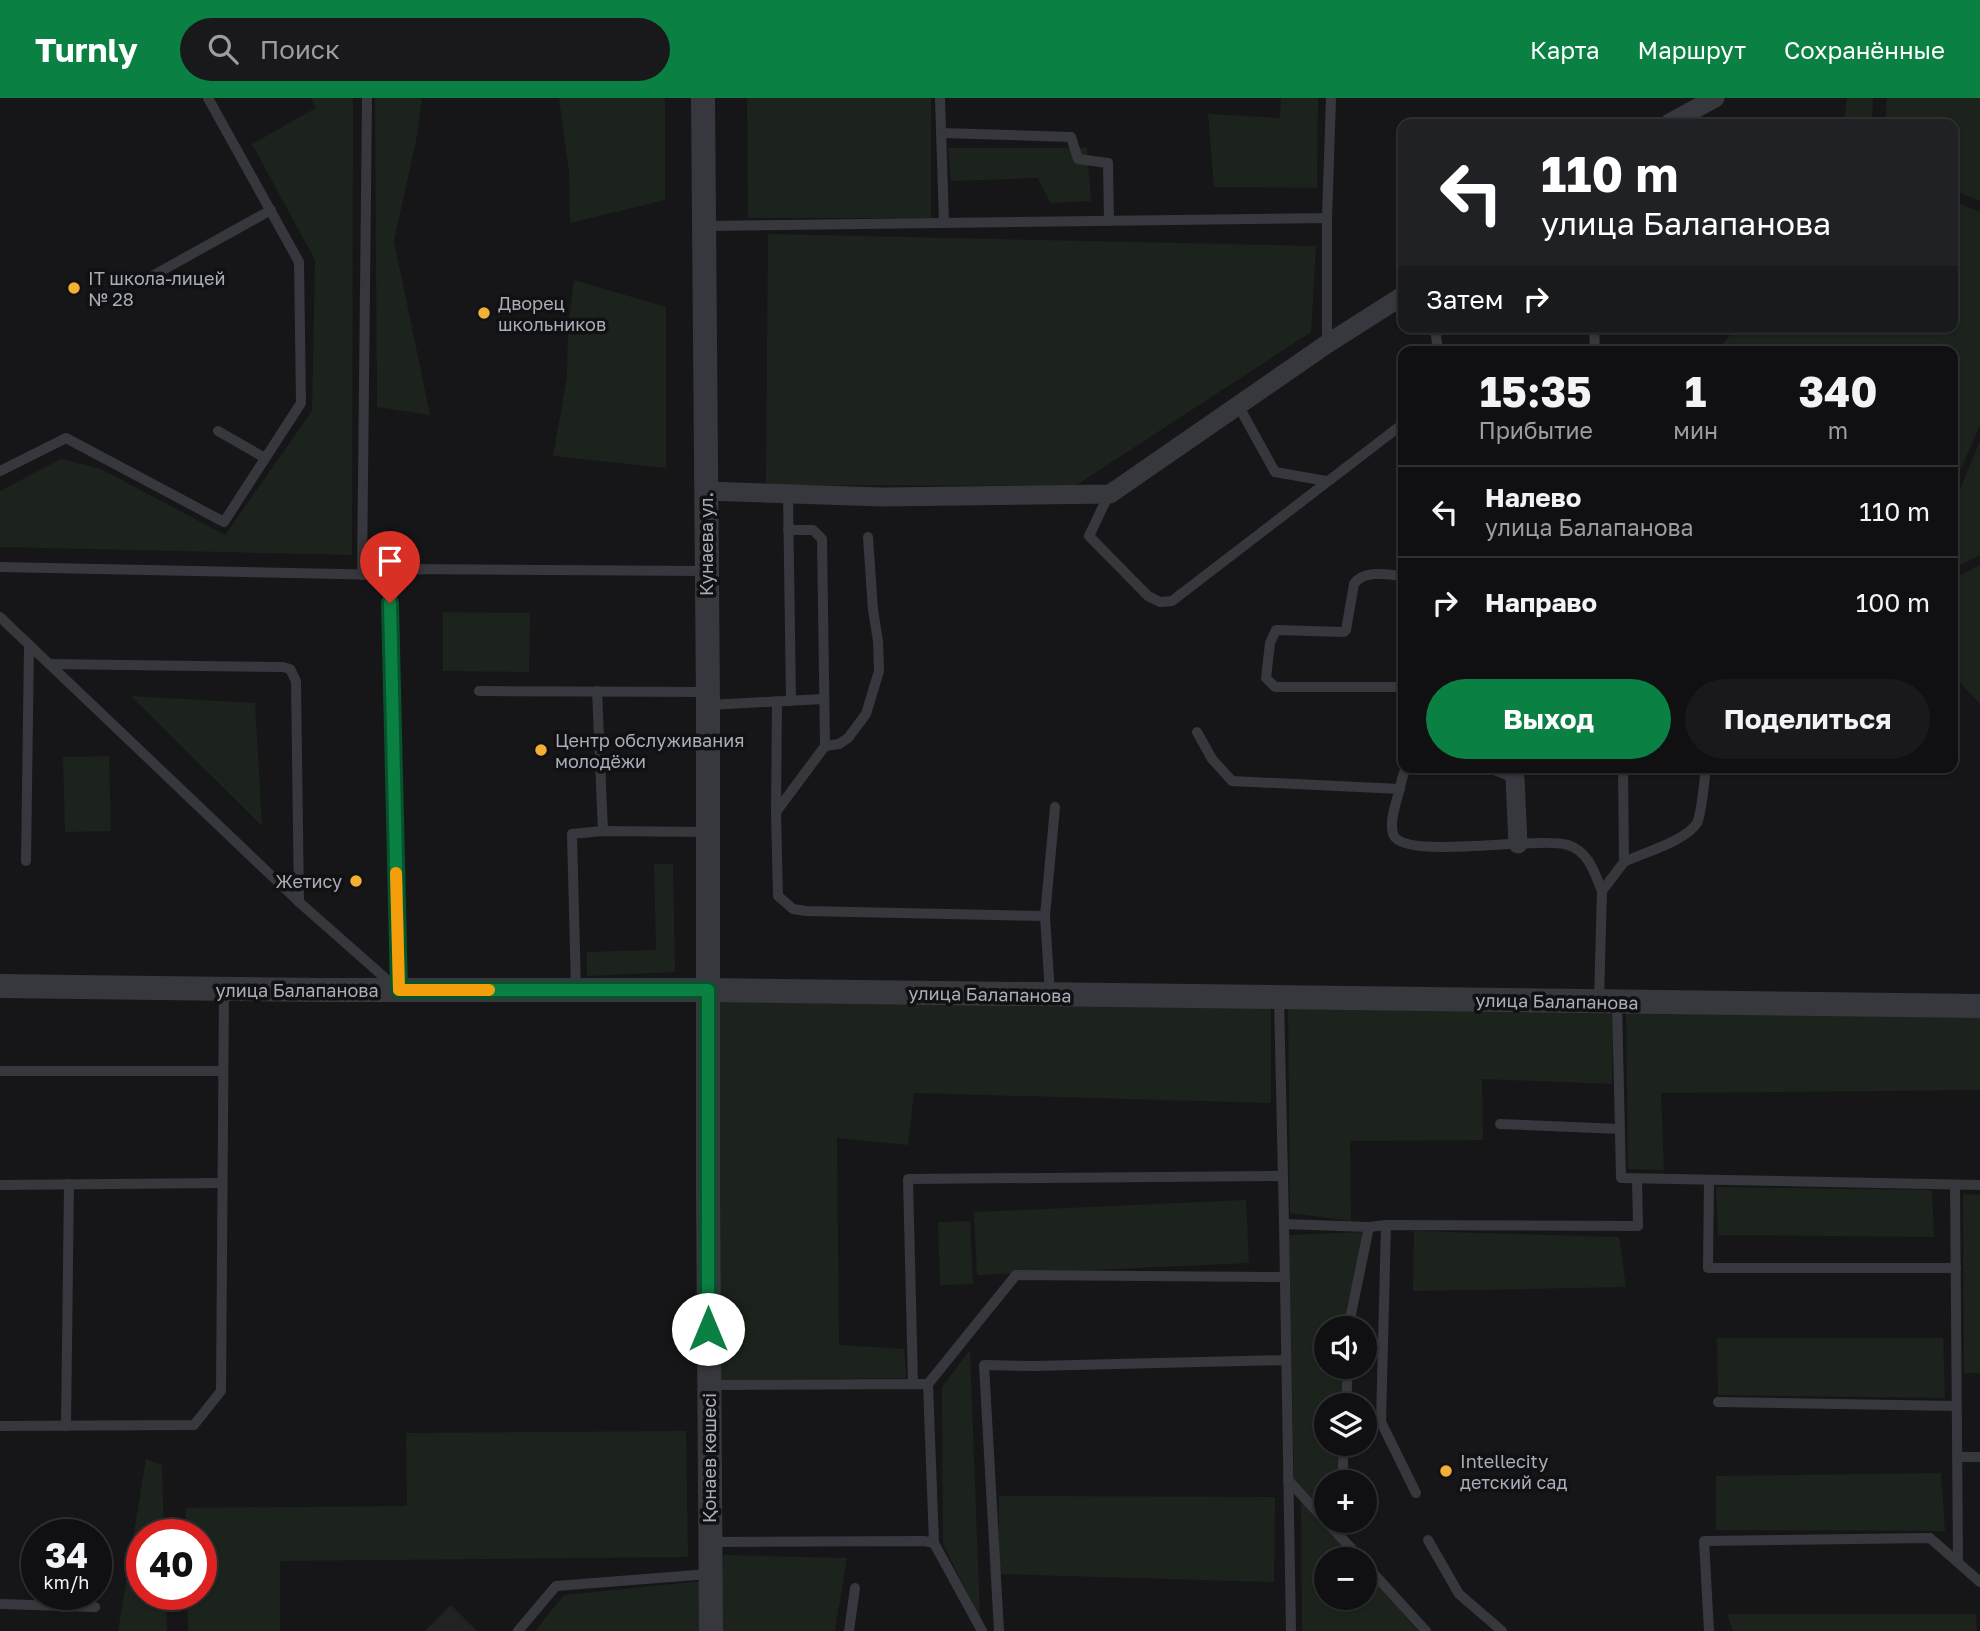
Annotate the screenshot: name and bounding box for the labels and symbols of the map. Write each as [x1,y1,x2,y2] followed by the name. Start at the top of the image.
[88,267,225,310] place label: IT школа-лицей № 28
[66,280,82,296] marker: IT школа-лицей № 28
[498,292,606,335] place label: Дворец школьников
[476,305,492,321] marker: Дворец школьников
[695,492,717,596] street label: Кунаева ул.
[360,531,420,603] pin
[555,729,744,772] place label: Центр обслуживания молодёжи
[533,742,549,758] marker: Центр обслуживания молодёжи
[275,870,342,892] place label: Жетису
[348,873,364,889] marker: Жетису
[215,979,379,1001] street label: улица Балапанова
[908,982,1072,1006] street label: улица Балапанова
[1475,989,1639,1013] street label: улица Балапанова
[671,1292,745,1366] position arrow
[698,1393,720,1523] street label: Қонаев көшесі
[1460,1450,1567,1493] place label: Intellecity детский сад
[1438,1463,1454,1479] marker: Intellecity детский сад
[126,1519,217,1610] speed limit sign: 40

